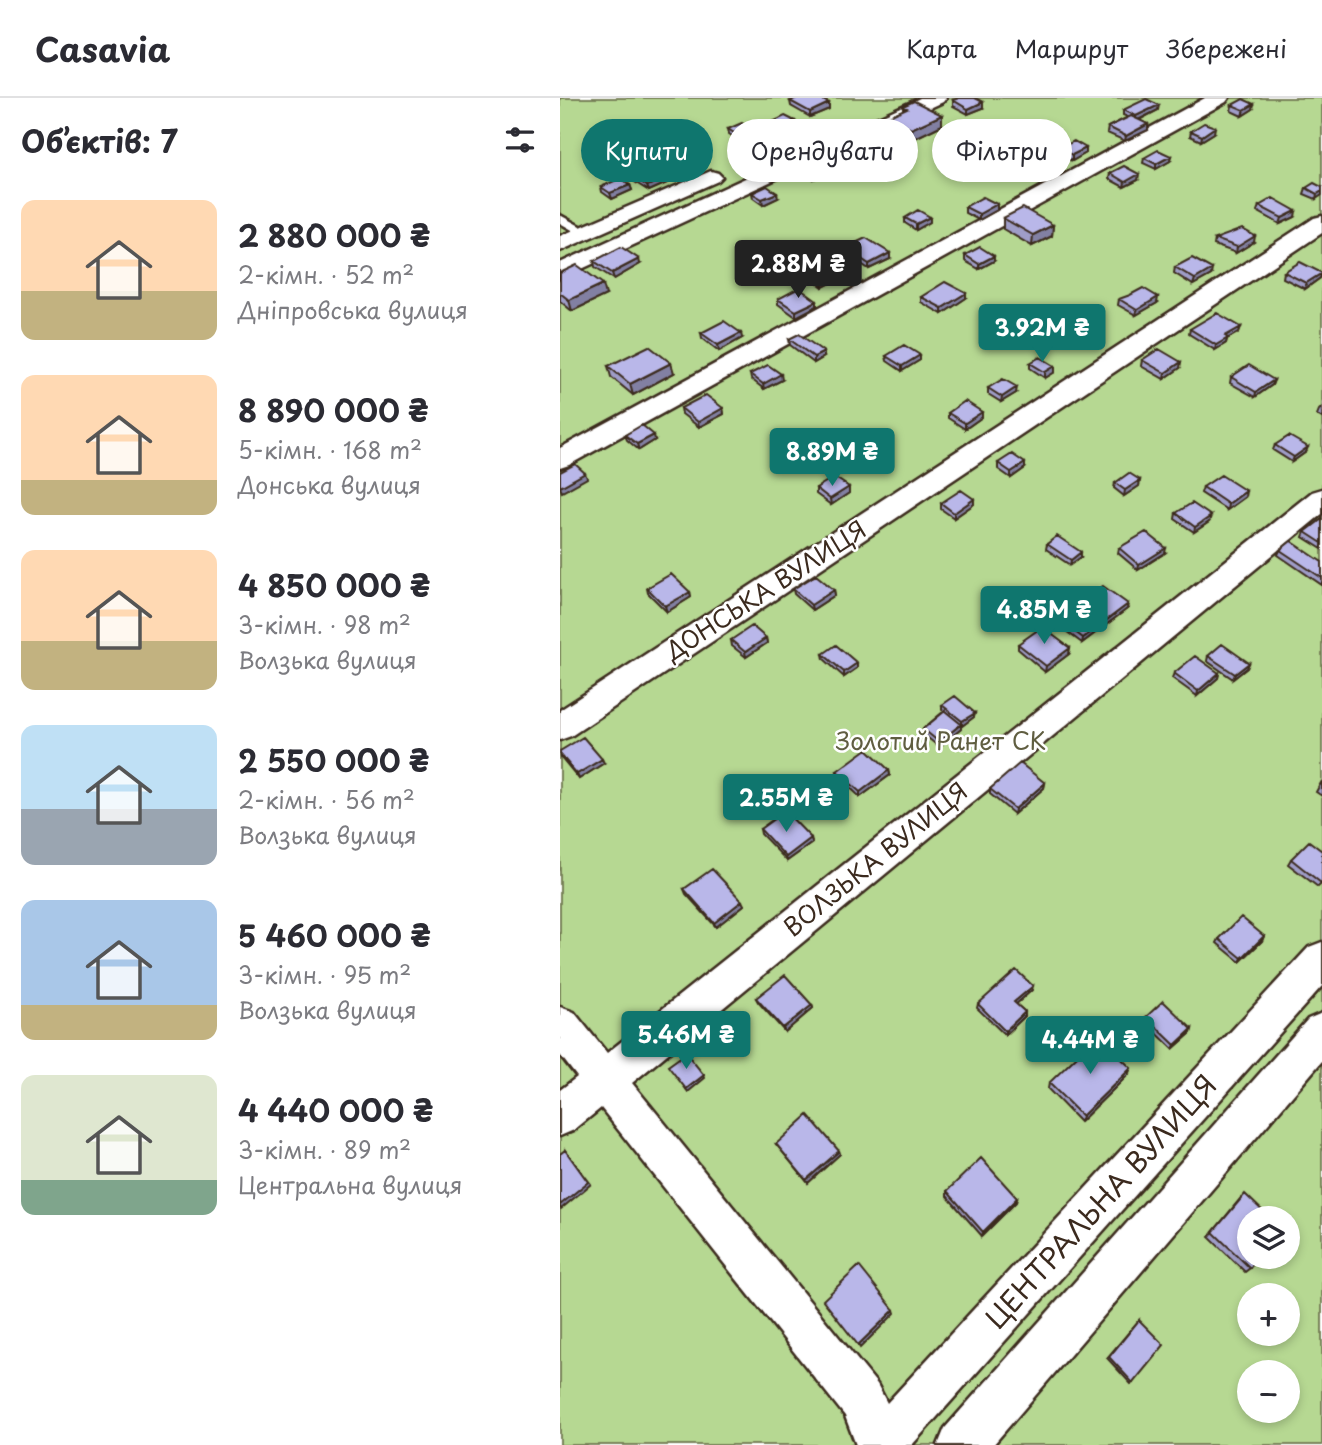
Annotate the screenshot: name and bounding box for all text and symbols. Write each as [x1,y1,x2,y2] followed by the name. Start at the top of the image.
[35,23,170,73] text: Casavia
[906,30,977,66] text: Карта
[1015,30,1128,66] text: Маршрут
[1166,30,1287,66] text: Збережені
[21,118,178,163] text: Об’єктів: 7
[581,119,713,182] chip: Купити
[727,119,918,182] chip: Орендувати
[932,119,1072,182] chip: Фільтри
[501,121,539,159] icon: filters
[238,212,430,257] text: 2 880 000 ₴
[77,228,161,312] icon: home
[733,240,863,300] pin: 2.88M ₴
[751,245,845,280] text: 2.88M ₴
[238,257,414,292] text: 2-кімн. · 52 m²
[238,292,468,327] text: Дніпровська вулиця
[977,304,1107,364] pin: 3.92M ₴
[994,309,1090,344] text: 3.92M ₴
[238,387,429,432] text: 8 890 000 ₴
[77,403,161,487] icon: home
[767,428,897,488] pin: 8.89M ₴
[238,432,422,467] text: 5-кімн. · 168 m²
[786,433,878,468] text: 8.89M ₴
[238,467,421,502] text: Донська вулиця
[656,511,873,669] street label: ДОНСЬКА ВУЛИЦЯ
[238,562,430,607] text: 4 850 000 ₴
[77,578,161,662] icon: home
[979,587,1109,646] pin: 4.85M ₴
[997,591,1091,626] text: 4.85M ₴
[238,607,411,642] text: 3-кімн. · 98 m²
[238,642,417,677] text: Волзька вулиця
[836,722,1046,758] park label: Золотий Ранет СК
[238,737,429,782] text: 2 550 000 ₴
[77,753,161,837] icon: home
[775,773,975,944] street label: ВОЛЗЬКА ВУЛИЦЯ
[721,774,851,834] pin: 2.55M ₴
[739,779,833,814] text: 2.55M ₴
[238,782,415,817] text: 2-кімн. · 56 m²
[238,817,417,852] text: Волзька вулиця
[238,912,431,957] text: 5 460 000 ₴
[77,928,161,1012] icon: home
[238,957,411,992] text: 3-кімн. · 95 m²
[238,992,417,1027] text: Волзька вулиця
[621,1012,751,1071] pin: 5.46M ₴
[637,1016,735,1051] text: 5.46M ₴
[1025,1016,1155,1076] pin: 4.44M ₴
[1041,1021,1139,1056] text: 4.44M ₴
[974,1064,1226,1338] street label: ЦЕНТРАЛЬНА ВУЛИЦЯ
[238,1087,433,1132] text: 4 440 000 ₴
[77,1103,161,1187] icon: home
[238,1132,411,1167] text: 3-кімн. · 89 m²
[238,1167,462,1202] text: Центральна вулиця
[1237,1206,1300,1423] map controls
[1237,1206,1300,1269] button: layers
[1237,1283,1300,1346] button: +
[1237,1360,1300,1423] button: −

